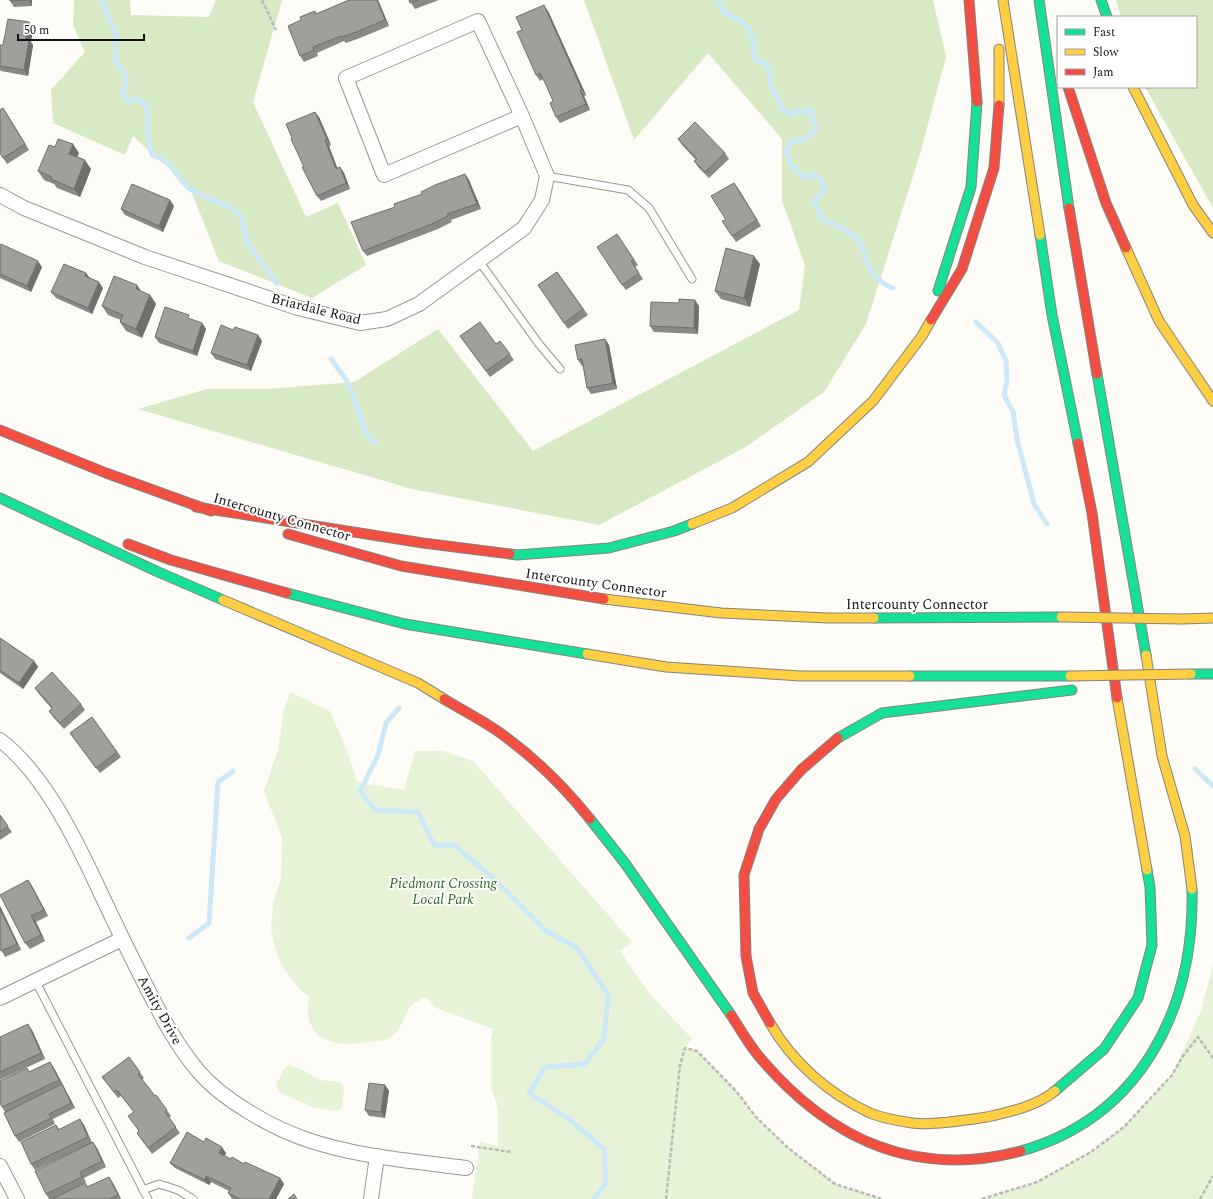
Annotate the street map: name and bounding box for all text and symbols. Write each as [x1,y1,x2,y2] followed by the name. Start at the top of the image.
[18,16,144,42] scale bar
[1057,16,1197,88] legend
[24,21,49,40] text: 50 m
[1093,23,1115,42] text: Fast
[1093,43,1119,62] text: Slow
[1093,63,1114,82] text: Jam
[269,288,363,330] street label: Briardale Road
[211,487,354,547] street label: Intercounty Connector
[524,563,668,603] street label: Intercounty Connector
[846,594,988,615] street label: Intercounty Connector
[389,873,498,910] park label: Piedmont Crossing Local Park
[132,972,188,1049] street label: Amity Drive

